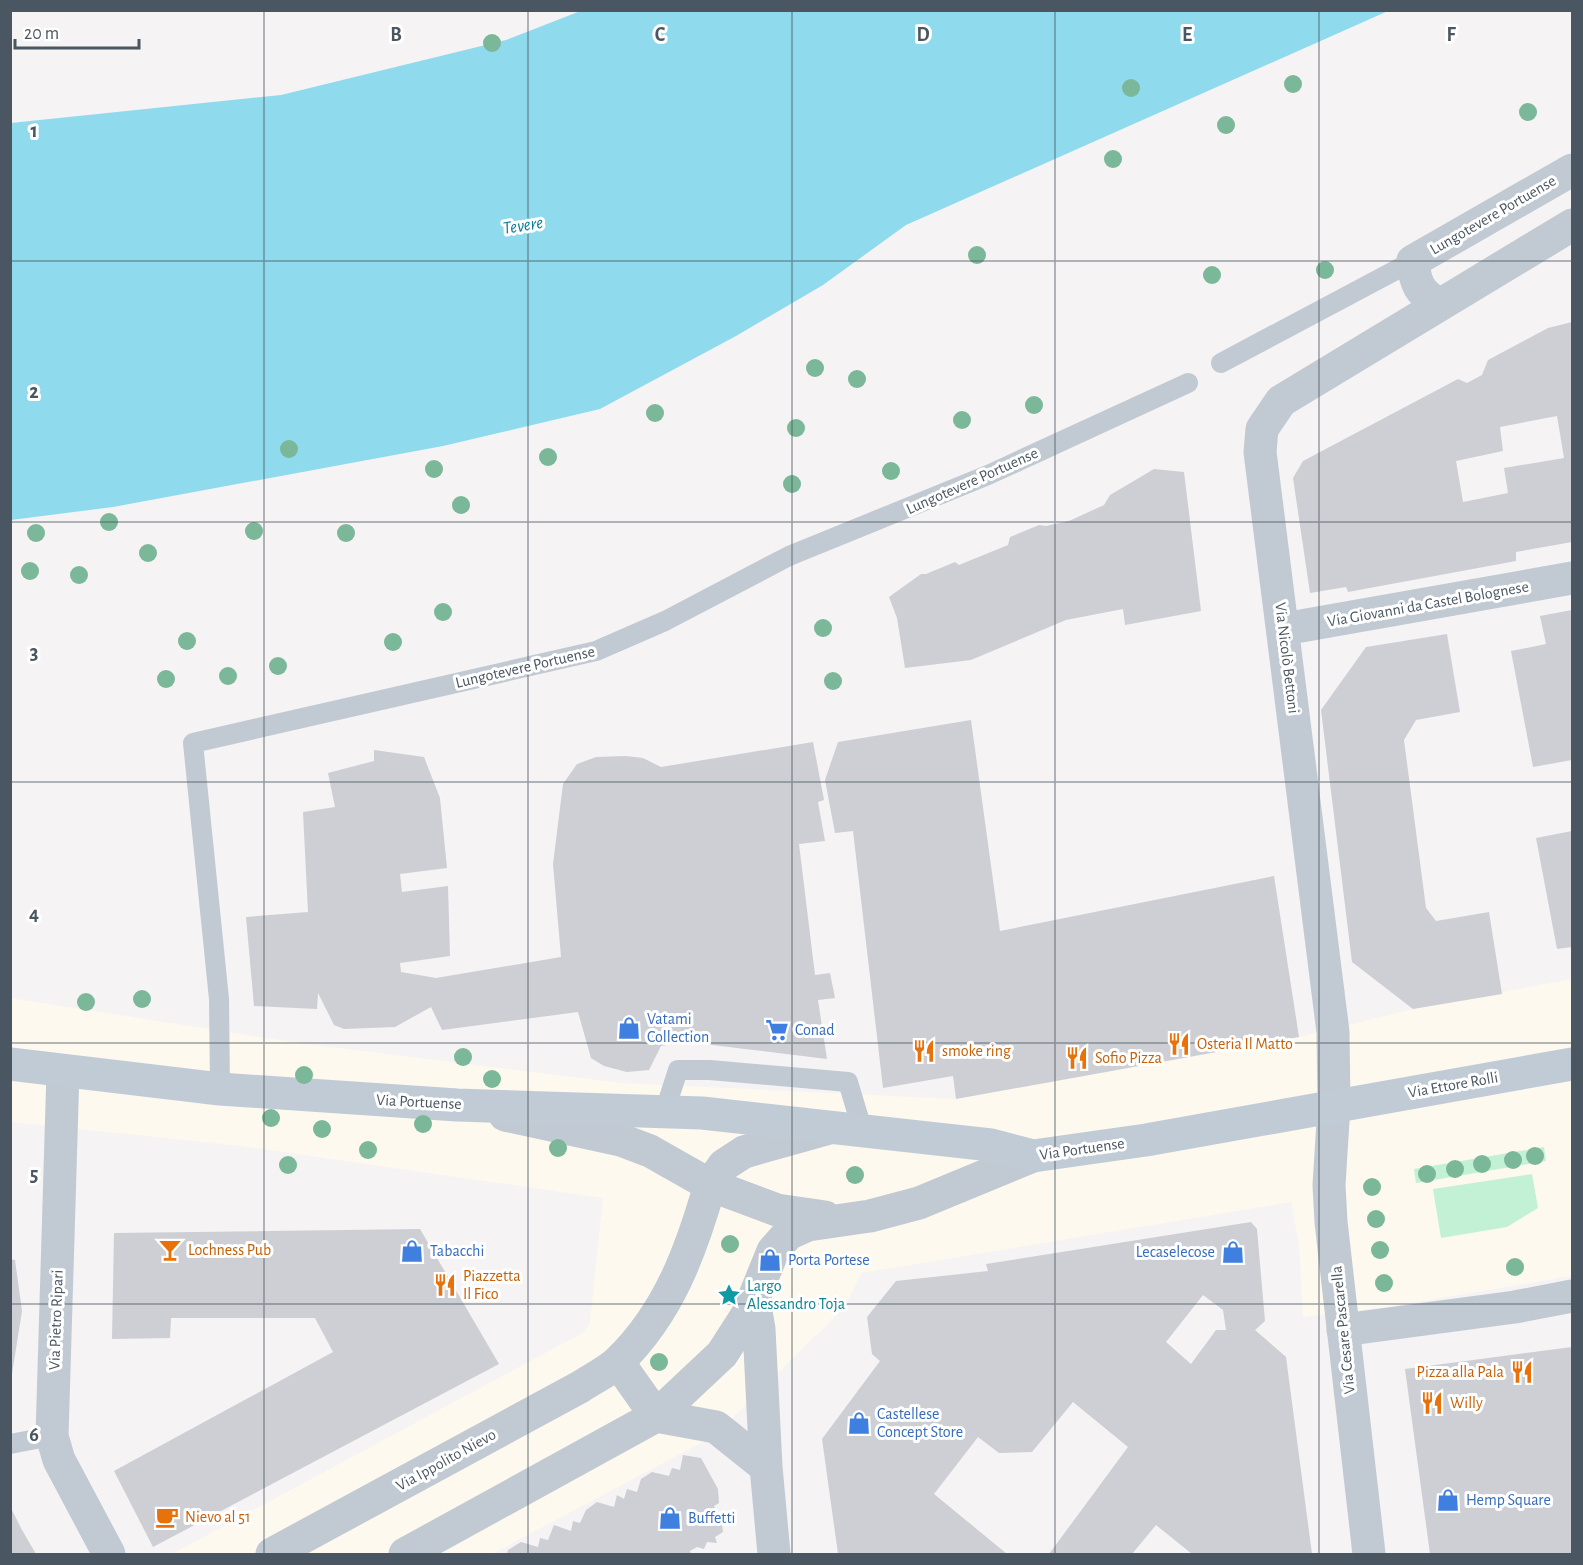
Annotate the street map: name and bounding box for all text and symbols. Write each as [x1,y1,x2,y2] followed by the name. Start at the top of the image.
[15,12,140,50] scale bar
[24,25,59,43] text: 20 m
[390,25,402,45] text: B
[655,25,666,45] text: C
[916,25,930,45] text: D
[1182,25,1192,45] text: E
[1446,25,1456,45] text: F
[30,121,38,141] text: 1
[1427,172,1559,258] street label: Lungotevere Portuense
[502,214,545,238] water label: Tevere
[29,382,39,402] text: 2
[904,445,1040,517] street label: Lungotevere Portuense
[1326,578,1530,630] street label: Via Giovanni da Castel Bolognese
[1272,602,1302,714] street label: Via Nicolò Bettoni
[30,643,38,663] text: 3
[454,643,596,691] street label: Lungotevere Portuense
[29,904,39,924] text: 4
[647,1011,709,1045] place label: Vatami Collection
[616,1015,642,1041] shop icon: Vatami Collection
[764,1017,790,1043] supermarket icon: Conad
[795,1022,835,1038] place label: Conad
[1166,1031,1192,1057] restaurant icon: Osteria Il Matto
[1197,1036,1293,1052] place label: Osteria Il Matto
[911,1038,937,1064] restaurant icon: smoke ring
[942,1043,1011,1059] place label: smoke ring
[1064,1045,1090,1071] restaurant icon: Sofio Pizza
[1095,1050,1162,1066] place label: Sofio Pizza
[1407,1069,1499,1101] street label: Via Ettore Rolli
[376,1092,462,1112] street label: Via Portuense
[1038,1135,1126,1163] street label: Via Portuense
[30,1165,38,1185] text: 5
[157,1237,183,1263] bar icon: Lochness Pub
[399,1238,425,1264] shop icon: Tabacchi
[1220,1239,1246,1265] shop icon: Lecaselecose
[188,1242,271,1258] place label: Lochness Pub
[430,1243,484,1259] place label: Tabacchi
[1136,1244,1215,1260] place label: Lecaselecose
[757,1247,783,1273] shop icon: Porta Portese
[788,1252,870,1268] place label: Porta Portese
[1328,1265,1358,1395] street label: Via Cesare Pascarella
[463,1268,521,1302] place label: Piazzetta Il Fico
[46,1270,66,1370] street label: Via Pietro Ripari
[432,1272,458,1298] restaurant icon: Piazzetta Il Fico
[747,1278,845,1313] place label: Largo Alessandro Toja
[716,1282,742,1308] place icon: Largo Alessandro Toja
[1509,1359,1535,1385] restaurant icon: Pizza alla Pala
[1417,1364,1504,1380] place label: Pizza alla Pala
[1419,1390,1445,1416] restaurant icon: Willy
[1450,1395,1483,1412] place label: Willy
[877,1406,963,1440] place label: Castellese Concept Store
[846,1410,872,1436] shop icon: Castellese Concept Store
[29,1425,39,1445] text: 6
[394,1426,499,1494] street label: Via Ippolito Nievo
[1435,1487,1461,1513] shop icon: Hemp Square
[1466,1492,1551,1508] place label: Hemp Square
[154,1504,180,1530] cafe icon: Nievo al 51
[657,1505,683,1531] shop icon: Buffetti
[185,1509,250,1525] place label: Nievo al 51
[688,1510,735,1526] place label: Buffetti

